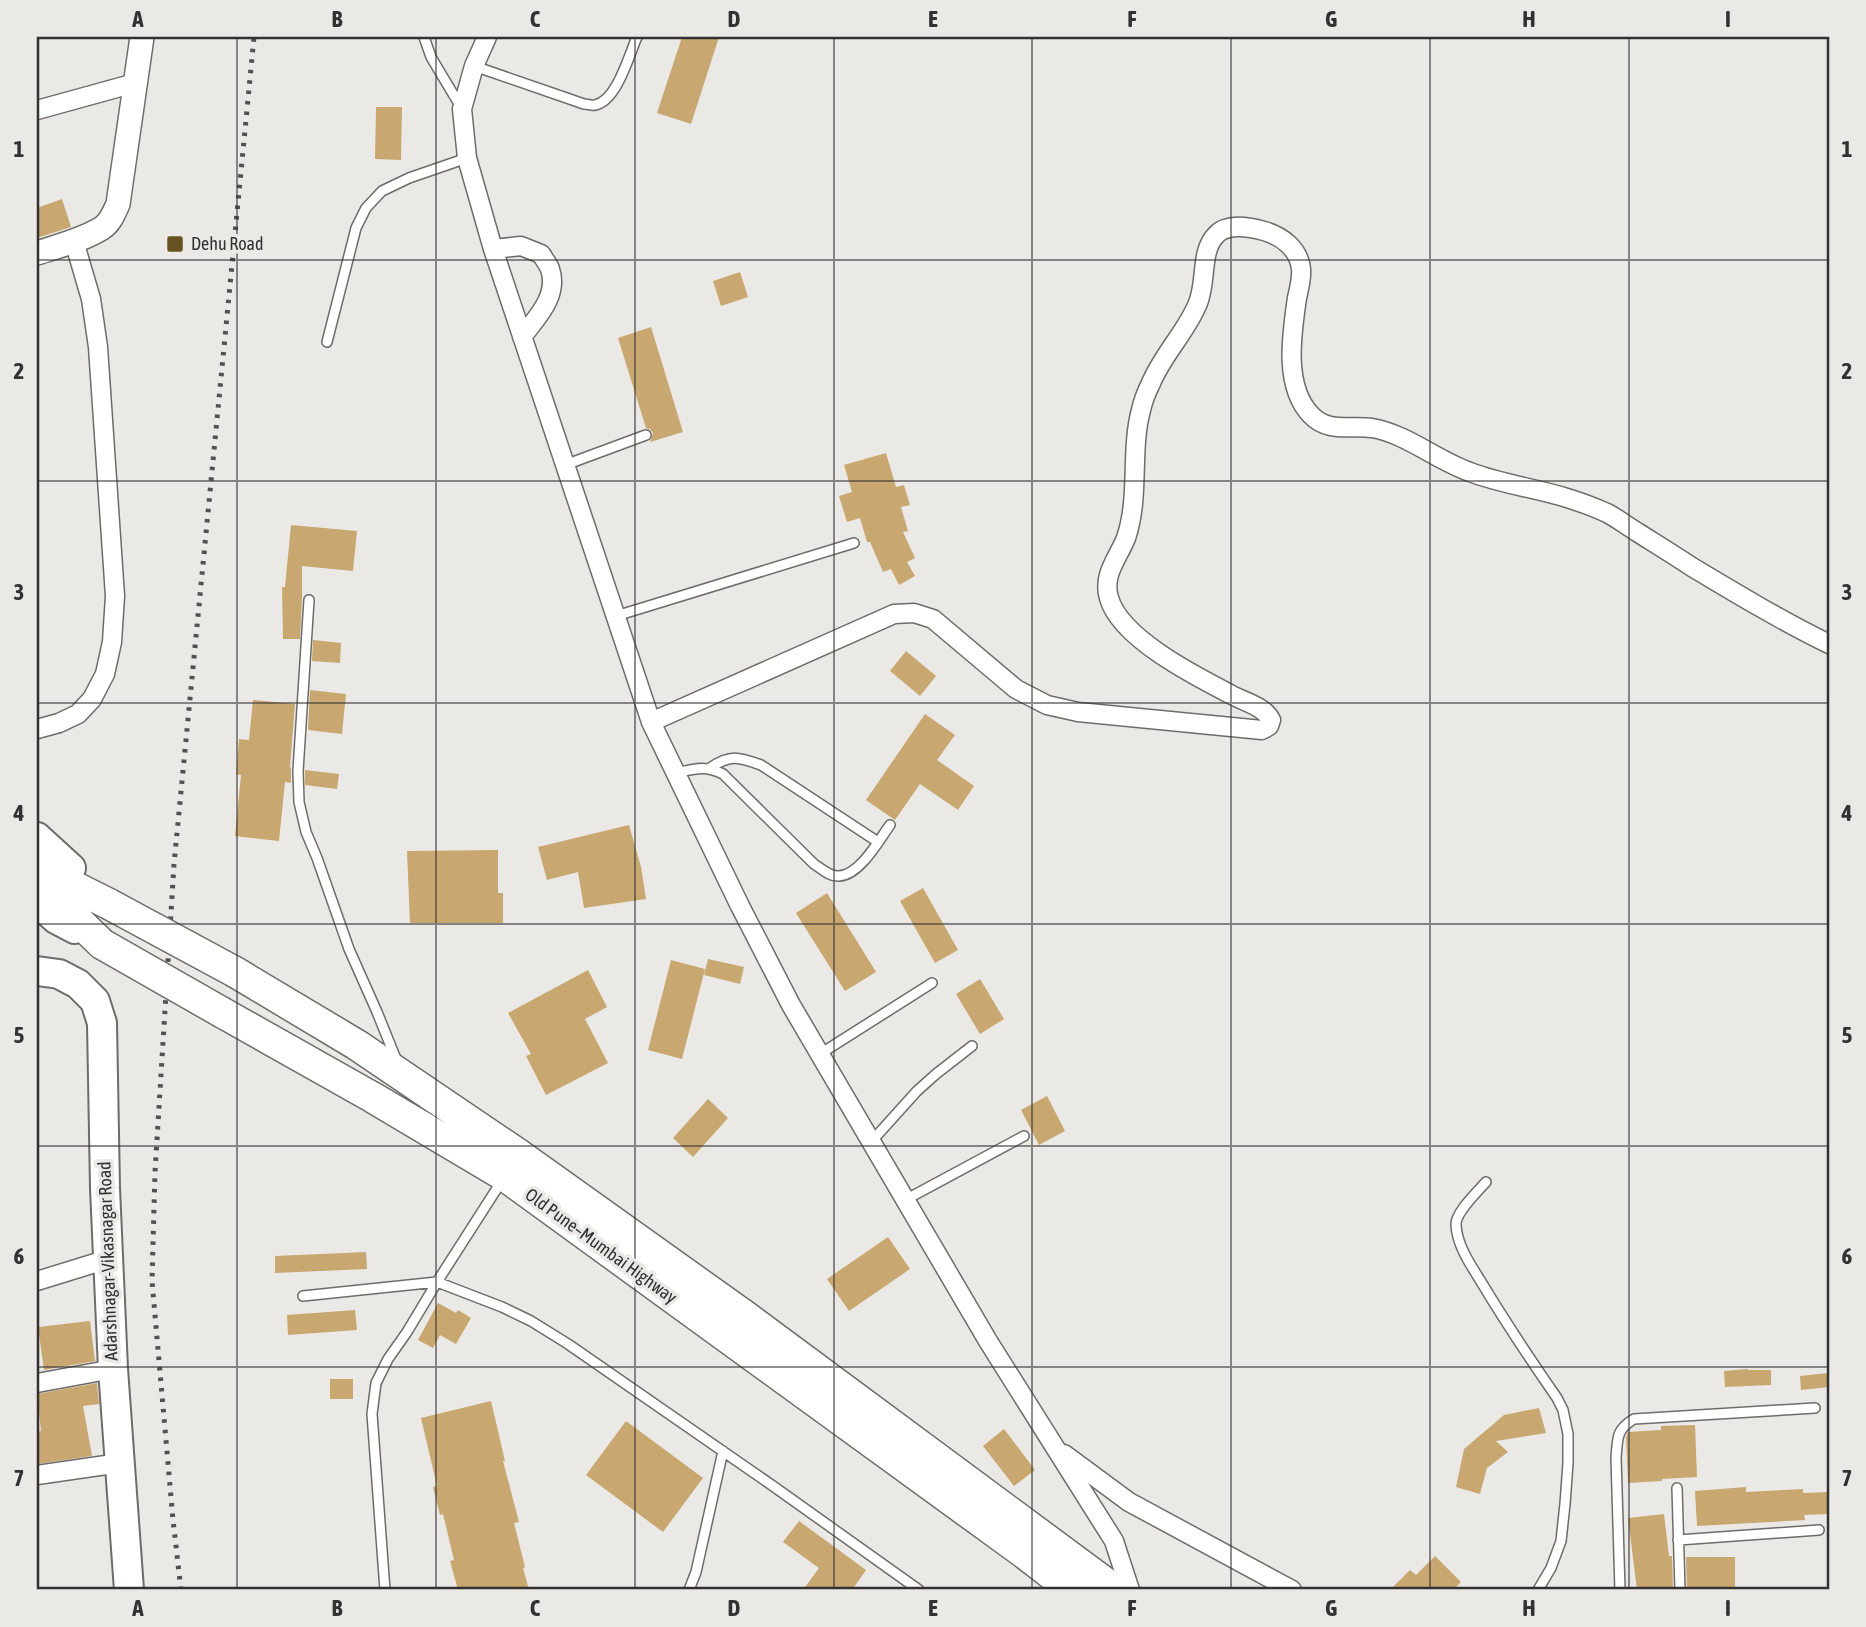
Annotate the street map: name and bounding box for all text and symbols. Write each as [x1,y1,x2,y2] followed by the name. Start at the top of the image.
[131,6,144,32] text: A
[332,6,343,32] text: B
[530,6,541,32] text: C
[728,6,741,32] text: D
[928,6,938,32] text: E
[1127,6,1137,32] text: F
[1325,6,1337,32] text: G
[1522,6,1536,32] text: H
[1725,6,1731,32] text: I
[14,136,25,162] text: 1
[1842,136,1853,162] text: 1
[191,233,264,254] place label: Dehu Road
[165,234,185,254] marker: Dehu Road
[14,358,24,384] text: 2
[1842,358,1852,384] text: 2
[14,579,24,605] text: 3
[1842,579,1852,605] text: 3
[13,800,25,826] text: 4
[1841,800,1853,826] text: 4
[14,1022,25,1048] text: 5
[1842,1022,1853,1048] text: 5
[94,1161,121,1361] street label: Adarshnagar-Vikasnagar Road
[521,1184,681,1308] street label: Old Pune–Mumbai Highway
[14,1243,25,1269] text: 6
[1842,1243,1853,1269] text: 6
[14,1465,24,1491] text: 7
[1842,1465,1852,1491] text: 7
[131,1595,144,1621] text: A
[332,1595,343,1621] text: B
[530,1595,541,1621] text: C
[728,1595,741,1621] text: D
[928,1595,938,1621] text: E
[1127,1595,1137,1621] text: F
[1325,1595,1337,1621] text: G
[1522,1595,1536,1621] text: H
[1725,1595,1731,1621] text: I

